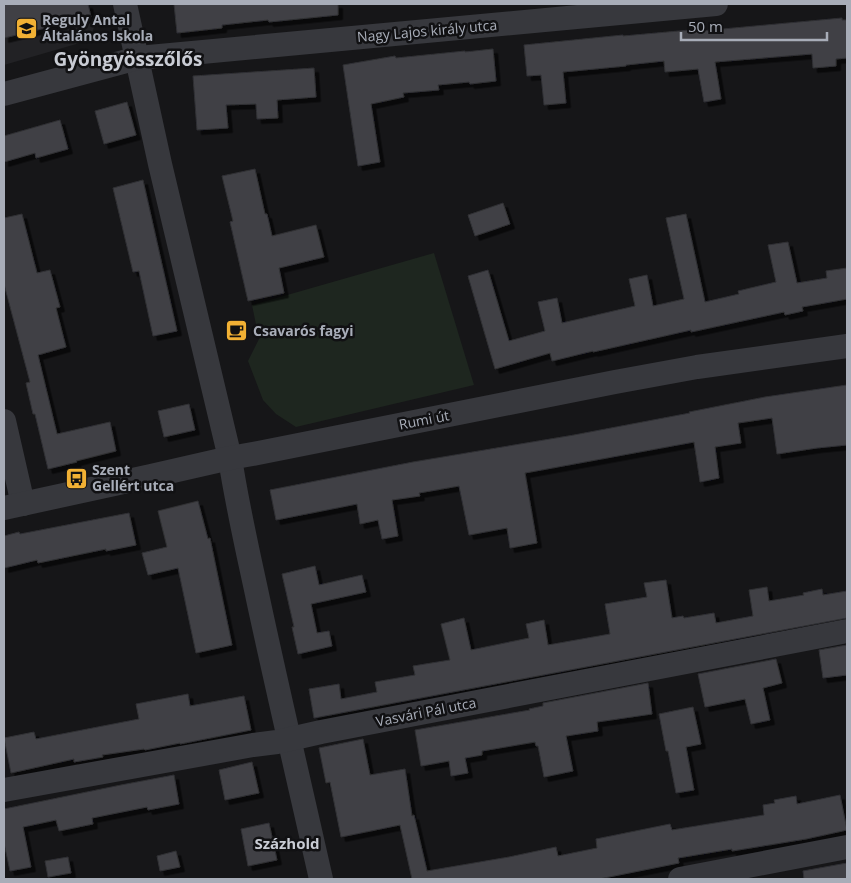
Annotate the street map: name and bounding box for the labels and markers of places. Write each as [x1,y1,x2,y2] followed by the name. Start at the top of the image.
[42,10,153,45] place label: Reguly Antal Általános Iskola
[14,16,38,40] school or university icon: Reguly Antal Általános Iskola
[225,319,249,343] cafe icon: Csavarós fagyi
[253,321,353,340] place label: Csavarós fagyi
[92,460,174,495] place label: Szent Gellért utca
[64,466,88,490] bus stop icon: Szent Gellért utca

